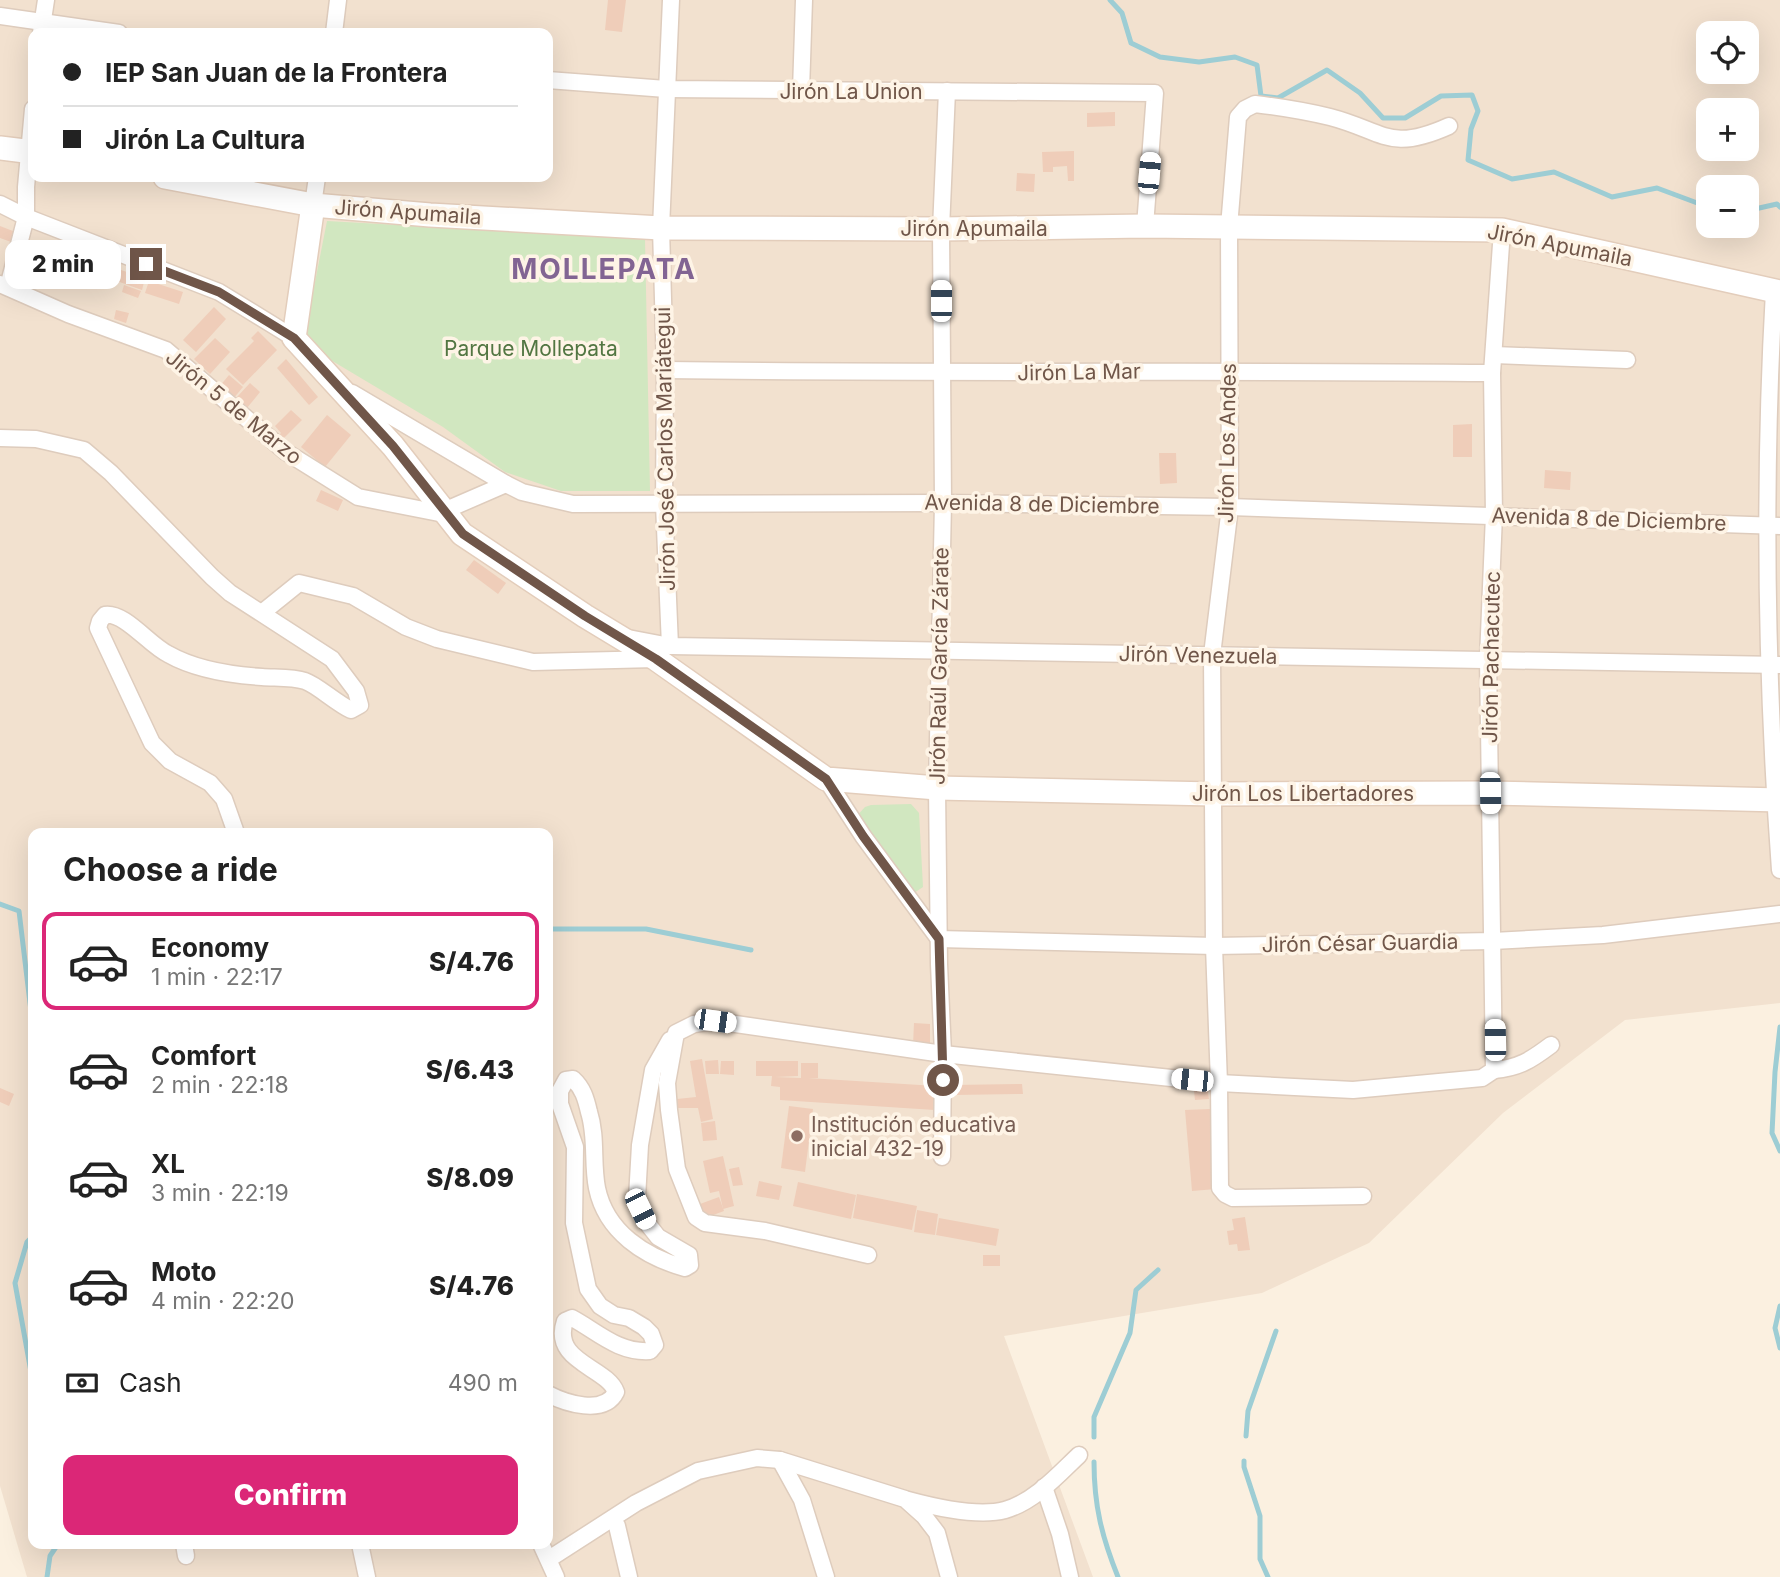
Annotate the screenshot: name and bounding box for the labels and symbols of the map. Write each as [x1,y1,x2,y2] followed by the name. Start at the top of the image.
[779,79,923,104] street label: Jirón La Union
[1137,151,1162,195] car
[334,194,482,230] street label: Jirón Apumaila
[900,216,1048,241] street label: Jirón Apumaila
[1485,219,1635,271] street label: Jirón Apumaila
[6,240,122,288] callout: 2 min
[130,248,162,280] route end
[511,252,697,286] district label: MOLLEPATA
[931,280,952,322] car
[650,307,680,591] street label: Jirón José Carlos Mariátegui
[444,336,618,361] park label: Parque Mollepata
[161,344,307,470] street label: Jirón 5 de Marzo
[1017,358,1141,386] street label: Jirón La Mar
[1213,363,1241,523] street label: Jirón Los Andes
[924,489,1160,519] street label: Avenida 8 de Diciembre
[1491,502,1727,536] street label: Avenida 8 de Diciembre
[924,547,954,785] street label: Jirón Raúl García Zárate
[1477,571,1505,743] street label: Jirón Pachacutec
[1118,641,1278,669] street label: Jirón Venezuela
[1480,772,1501,814] car
[1192,781,1414,806] street label: Jirón Los Libertadores
[1261,929,1459,957] street label: Jirón César Guardia
[693,1008,738,1034] car
[1485,1019,1506,1061] car
[927,1064,959,1096] route start
[1171,1067,1214,1093] car
[811,1112,1016,1161] place label: Institución educativa inicial 432-19
[789,1128,805,1144] marker: Institución educativa inicial 432-19
[622,1186,659,1232] car

